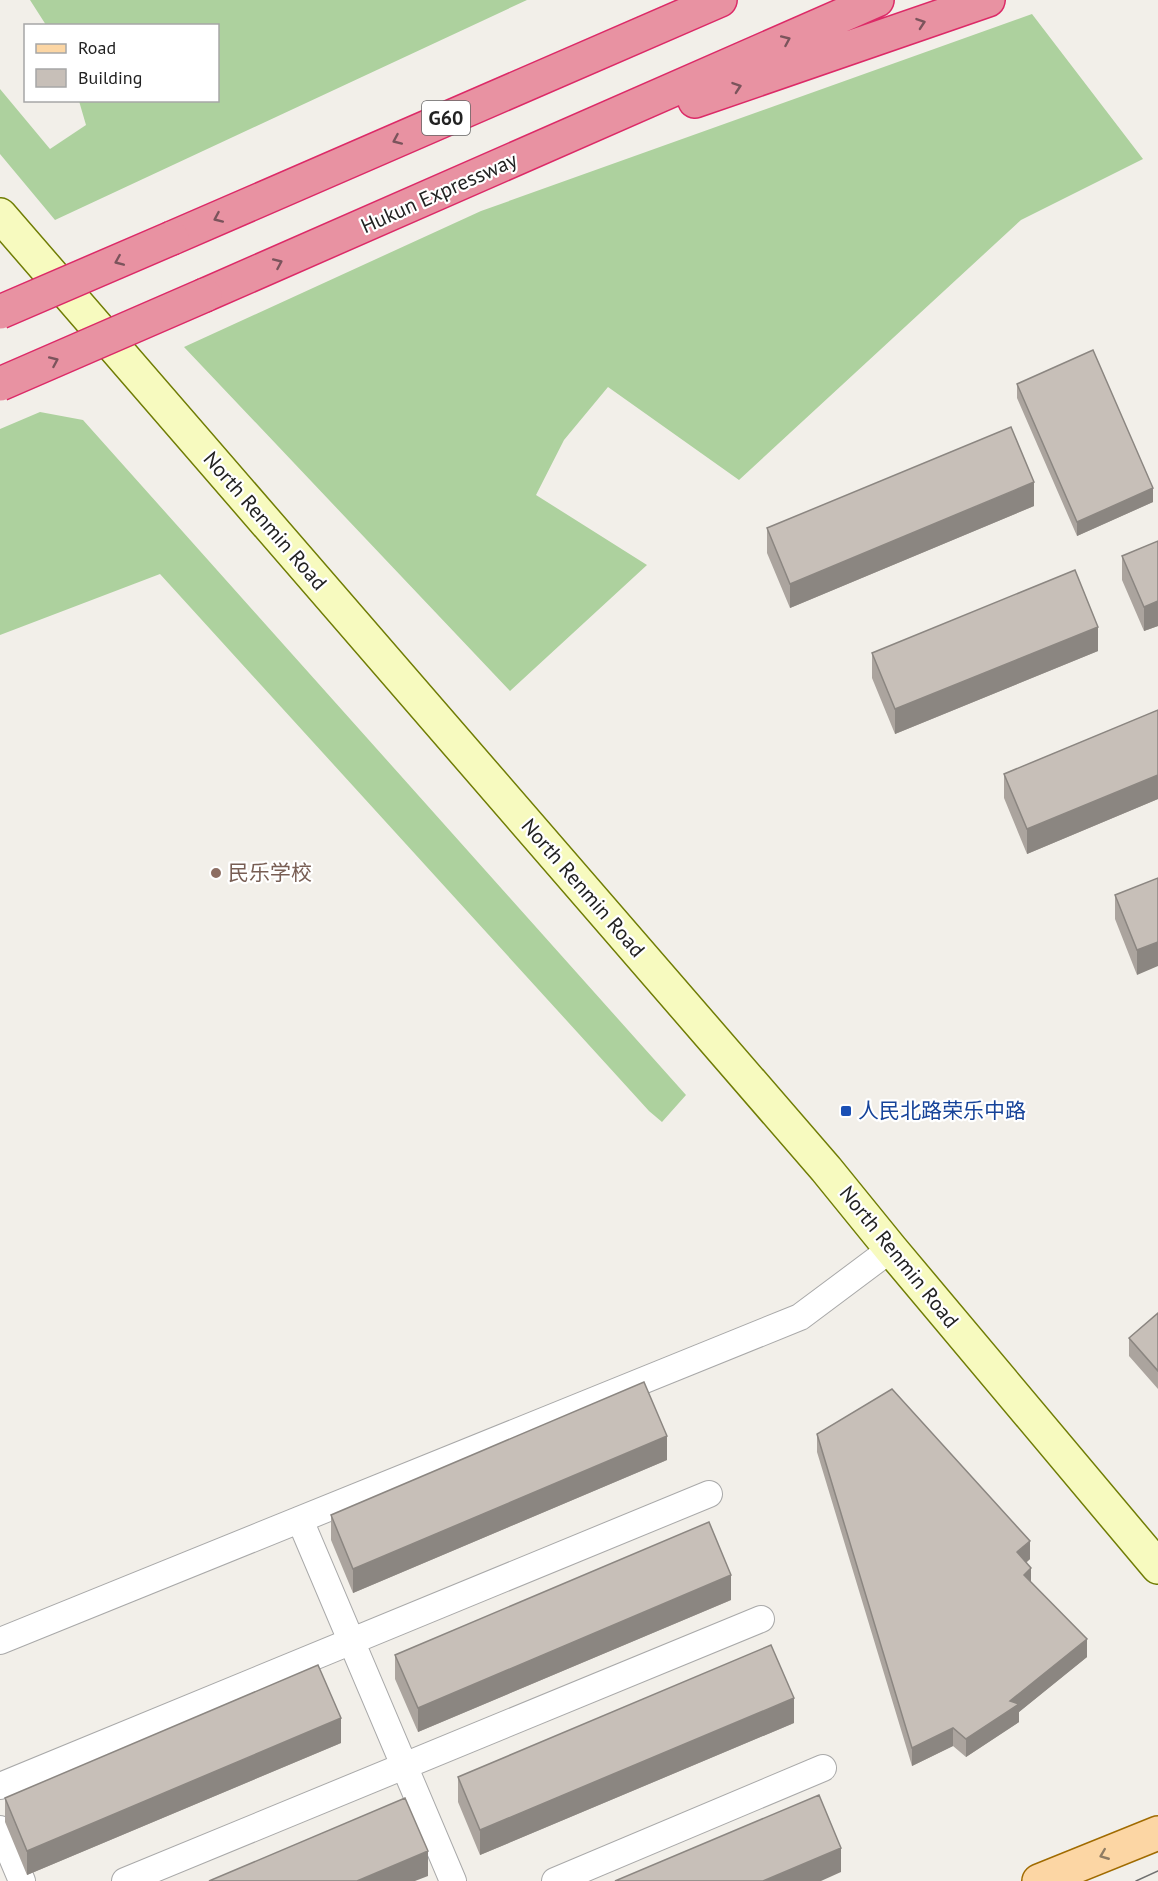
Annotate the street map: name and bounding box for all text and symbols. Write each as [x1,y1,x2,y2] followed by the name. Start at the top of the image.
[915,18,926,31] one-way arrow
[24,24,219,102] legend
[780,35,791,47] one-way arrow
[78,36,116,59] text: Road
[78,66,142,89] text: Building
[731,82,742,94] one-way arrow
[422,101,470,135] road number: G60
[392,133,403,145] one-way arrow
[356,146,521,239] street label: Hukun Expressway
[213,211,224,223] one-way arrow
[114,254,125,266] one-way arrow
[272,258,283,270] one-way arrow
[47,356,58,368] one-way arrow
[198,446,333,596] street label: North Renmin Road
[516,813,651,963] street label: North Renmin Road
[228,859,312,886] place label: 民乐学校
[209,866,223,880] marker: 民乐学校
[858,1097,1026,1124] place label: 人民北路荣乐中路
[839,1104,853,1118] marker: 人民北路荣乐中路
[834,1180,965,1333] street label: North Renmin Road
[1099,1848,1110,1860] one-way arrow

